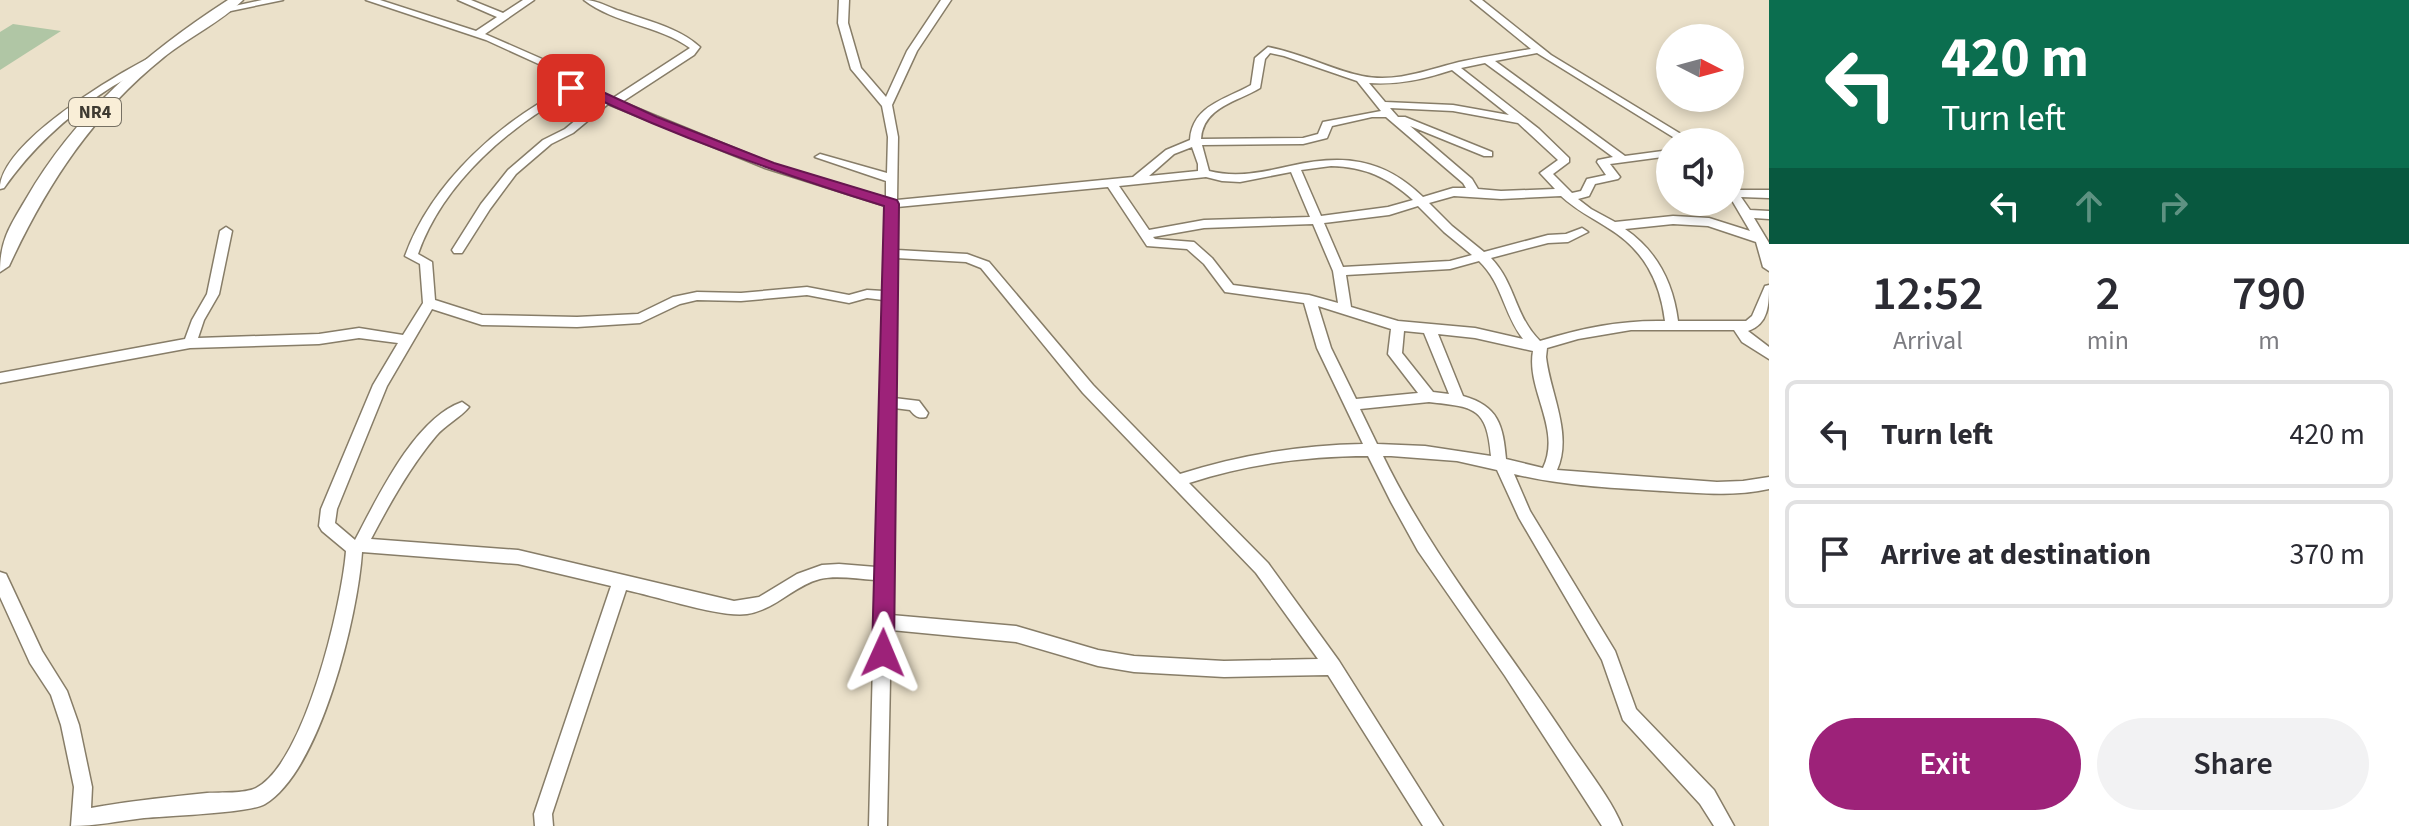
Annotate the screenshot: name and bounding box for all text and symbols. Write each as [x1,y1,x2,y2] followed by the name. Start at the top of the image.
[1941,19,2089,98] text: 420 m
[1656,24,1744,112] north arrow
[1656,24,1744,216] map controls
[1809,32,1913,136] icon: left
[537,54,605,122] pin
[549,66,593,110] icon: arrive
[1941,93,2066,144] text: Turn left
[69,98,121,126] road number: NR4
[1656,128,1744,216] button: sound
[1983,184,2027,228] icon: left
[2067,184,2111,228] icon: ahead
[2151,184,2195,228] icon: right
[1872,260,1984,328] text: 12:52
[2096,260,2120,328] text: 2
[2232,260,2306,328] text: 790
[1893,322,1963,359] text: Arrival
[2087,322,2129,359] text: min
[2258,322,2280,359] text: m
[1813,412,1857,456] icon: left
[1881,413,1993,456] text: Turn left
[2289,413,2365,456] text: 420 m
[1813,532,1857,576] icon: arrive
[1881,533,2151,576] text: Arrive at destination
[2289,533,2365,576] text: 370 m
[841,611,925,695] position arrow
[1809,718,2081,810] button: Exit
[2097,718,2369,810] button: Share

